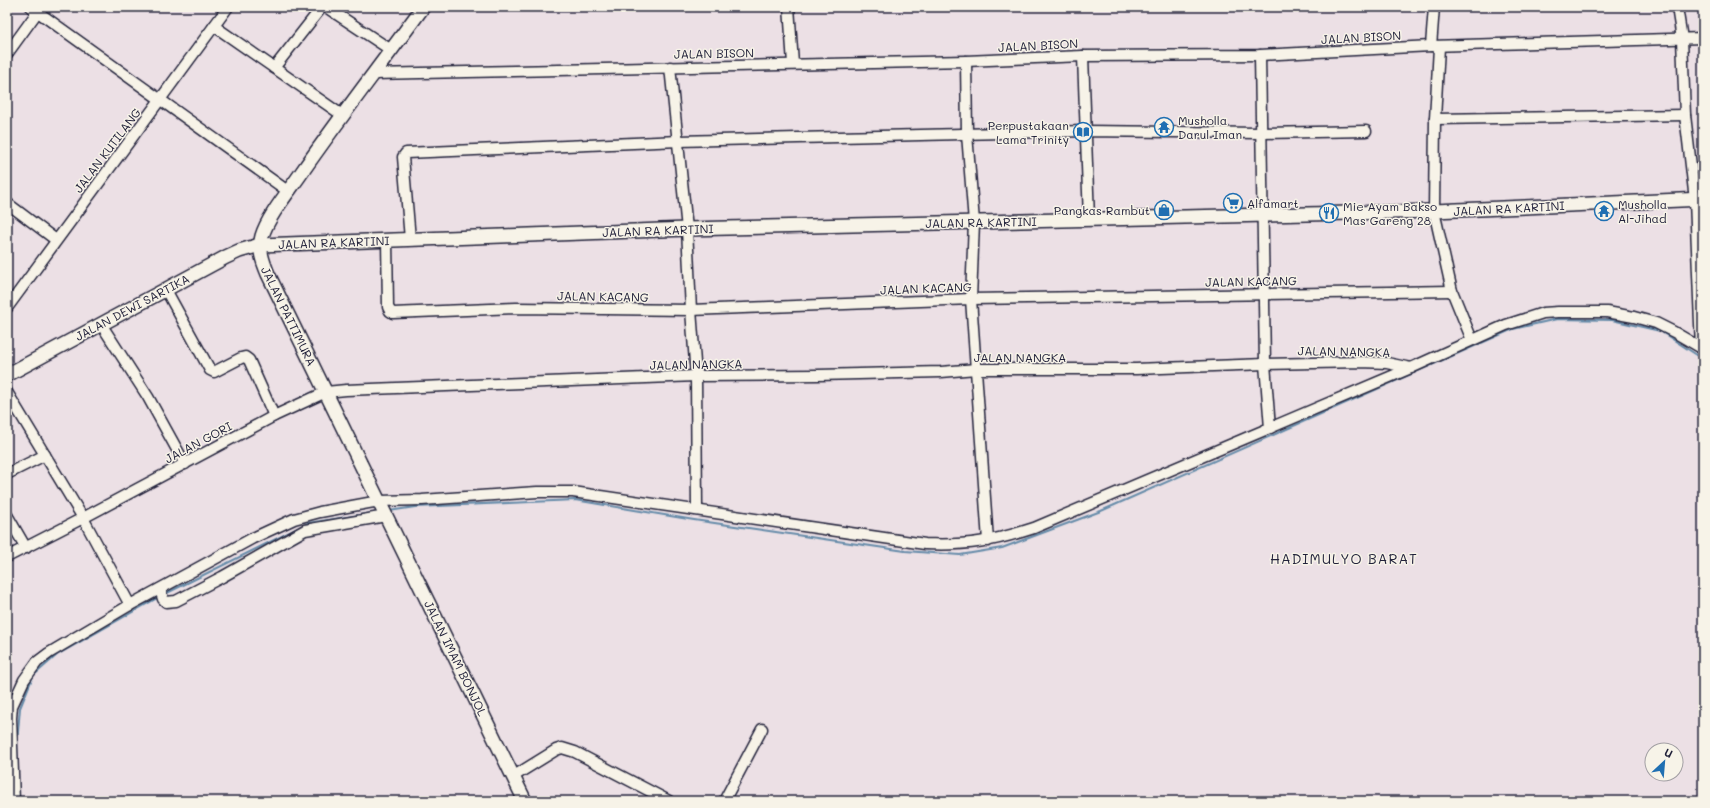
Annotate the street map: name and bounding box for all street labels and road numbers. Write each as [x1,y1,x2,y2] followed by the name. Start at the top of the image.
[1321,27,1401,47] street label: JALAN BISON
[998,35,1078,55] street label: JALAN BISON
[674,44,754,62] street label: JALAN BISON
[70,104,144,195] street label: JALAN KUTILANG
[1453,197,1565,219] street label: JALAN RA KARTINI
[925,213,1037,231] street label: JALAN RA KARTINI
[602,220,714,240] street label: JALAN RA KARTINI
[278,232,390,252] street label: JALAN RA KARTINI
[258,263,320,369] street label: JALAN PATTIMURA
[72,270,192,344] street label: JALAN DEWI SARTIKA
[1205,272,1297,290] street label: JALAN KACANG
[880,278,972,298] street label: JALAN KACANG
[557,287,649,305] street label: JALAN KACANG
[1298,342,1390,360] street label: JALAN NANGKA
[974,349,1066,365] street label: JALAN NANGKA
[650,355,742,373] street label: JALAN NANGKA
[162,418,234,466] street label: JALAN GORI
[421,597,491,719] street label: JALAN IMAM BONJOL

